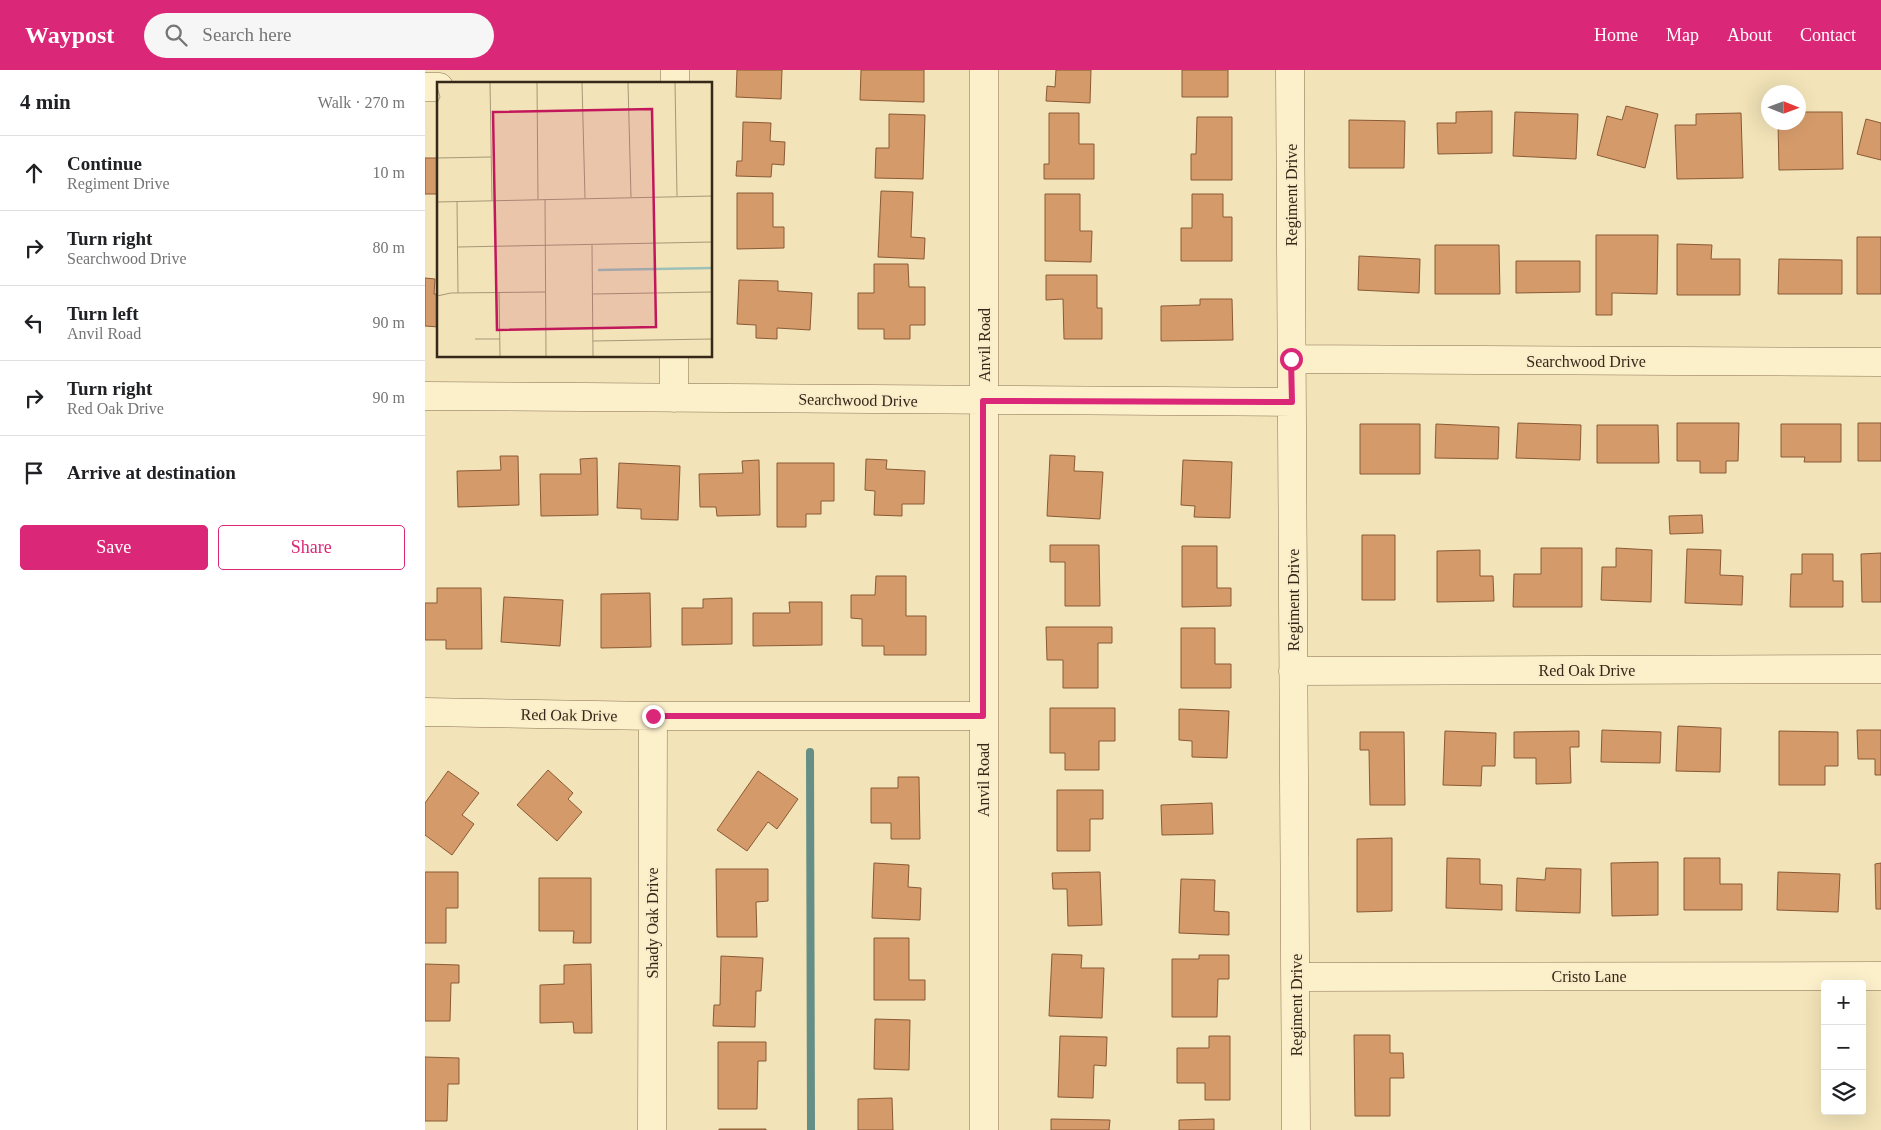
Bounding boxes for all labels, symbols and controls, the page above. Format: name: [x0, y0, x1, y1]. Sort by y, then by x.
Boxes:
search box: [144, 13, 494, 58]
icon: search: [162, 21, 190, 49]
text: Waypost: [25, 22, 114, 48]
text: Search here: [202, 24, 292, 45]
text: Home: [1594, 25, 1638, 45]
text: Map: [1666, 25, 1699, 45]
text: About: [1727, 25, 1772, 45]
text: Contact: [1800, 25, 1856, 45]
inset map: [437, 82, 713, 358]
north arrow: [1761, 85, 1806, 130]
text: 4 min: [20, 90, 71, 114]
text: Walk · 270 m: [318, 94, 405, 111]
street label: Regiment Drive: [1283, 144, 1301, 246]
text: Continue: [67, 153, 142, 174]
icon: ahead: [20, 159, 48, 187]
text: 10 m: [373, 164, 405, 181]
text: Regiment Drive: [67, 175, 170, 192]
text: Turn right: [67, 228, 152, 249]
icon: right: [20, 234, 48, 262]
text: 80 m: [373, 239, 405, 256]
text: Searchwood Drive: [67, 250, 187, 267]
text: Turn left: [67, 303, 139, 324]
street label: Anvil Road: [976, 308, 993, 382]
icon: left: [20, 309, 48, 337]
text: 90 m: [373, 314, 405, 331]
text: Anvil Road: [67, 325, 141, 342]
route start: [1280, 348, 1303, 371]
street label: Searchwood Drive: [1526, 353, 1646, 370]
text: Turn right: [67, 378, 152, 399]
icon: right: [20, 384, 48, 412]
text: 90 m: [373, 389, 405, 406]
street label: Searchwood Drive: [798, 390, 918, 410]
text: Red Oak Drive: [67, 400, 164, 417]
icon: arrive: [20, 459, 48, 487]
text: Arrive at destination: [67, 462, 236, 483]
button: Save: [20, 525, 208, 570]
button: Share: [218, 525, 405, 570]
street label: Regiment Drive: [1285, 549, 1303, 651]
street label: Red Oak Drive: [1539, 662, 1635, 679]
route end: [642, 705, 665, 728]
street label: Red Oak Drive: [520, 706, 618, 724]
street label: Anvil Road: [975, 743, 992, 817]
street label: Shady Oak Drive: [644, 867, 662, 979]
street label: Regiment Drive: [1288, 954, 1306, 1056]
street label: Cristo Lane: [1551, 968, 1627, 985]
map controls: [1821, 980, 1866, 1115]
button: +: [1821, 980, 1866, 1025]
button: −: [1821, 1025, 1866, 1070]
button: layers: [1821, 1070, 1866, 1115]

